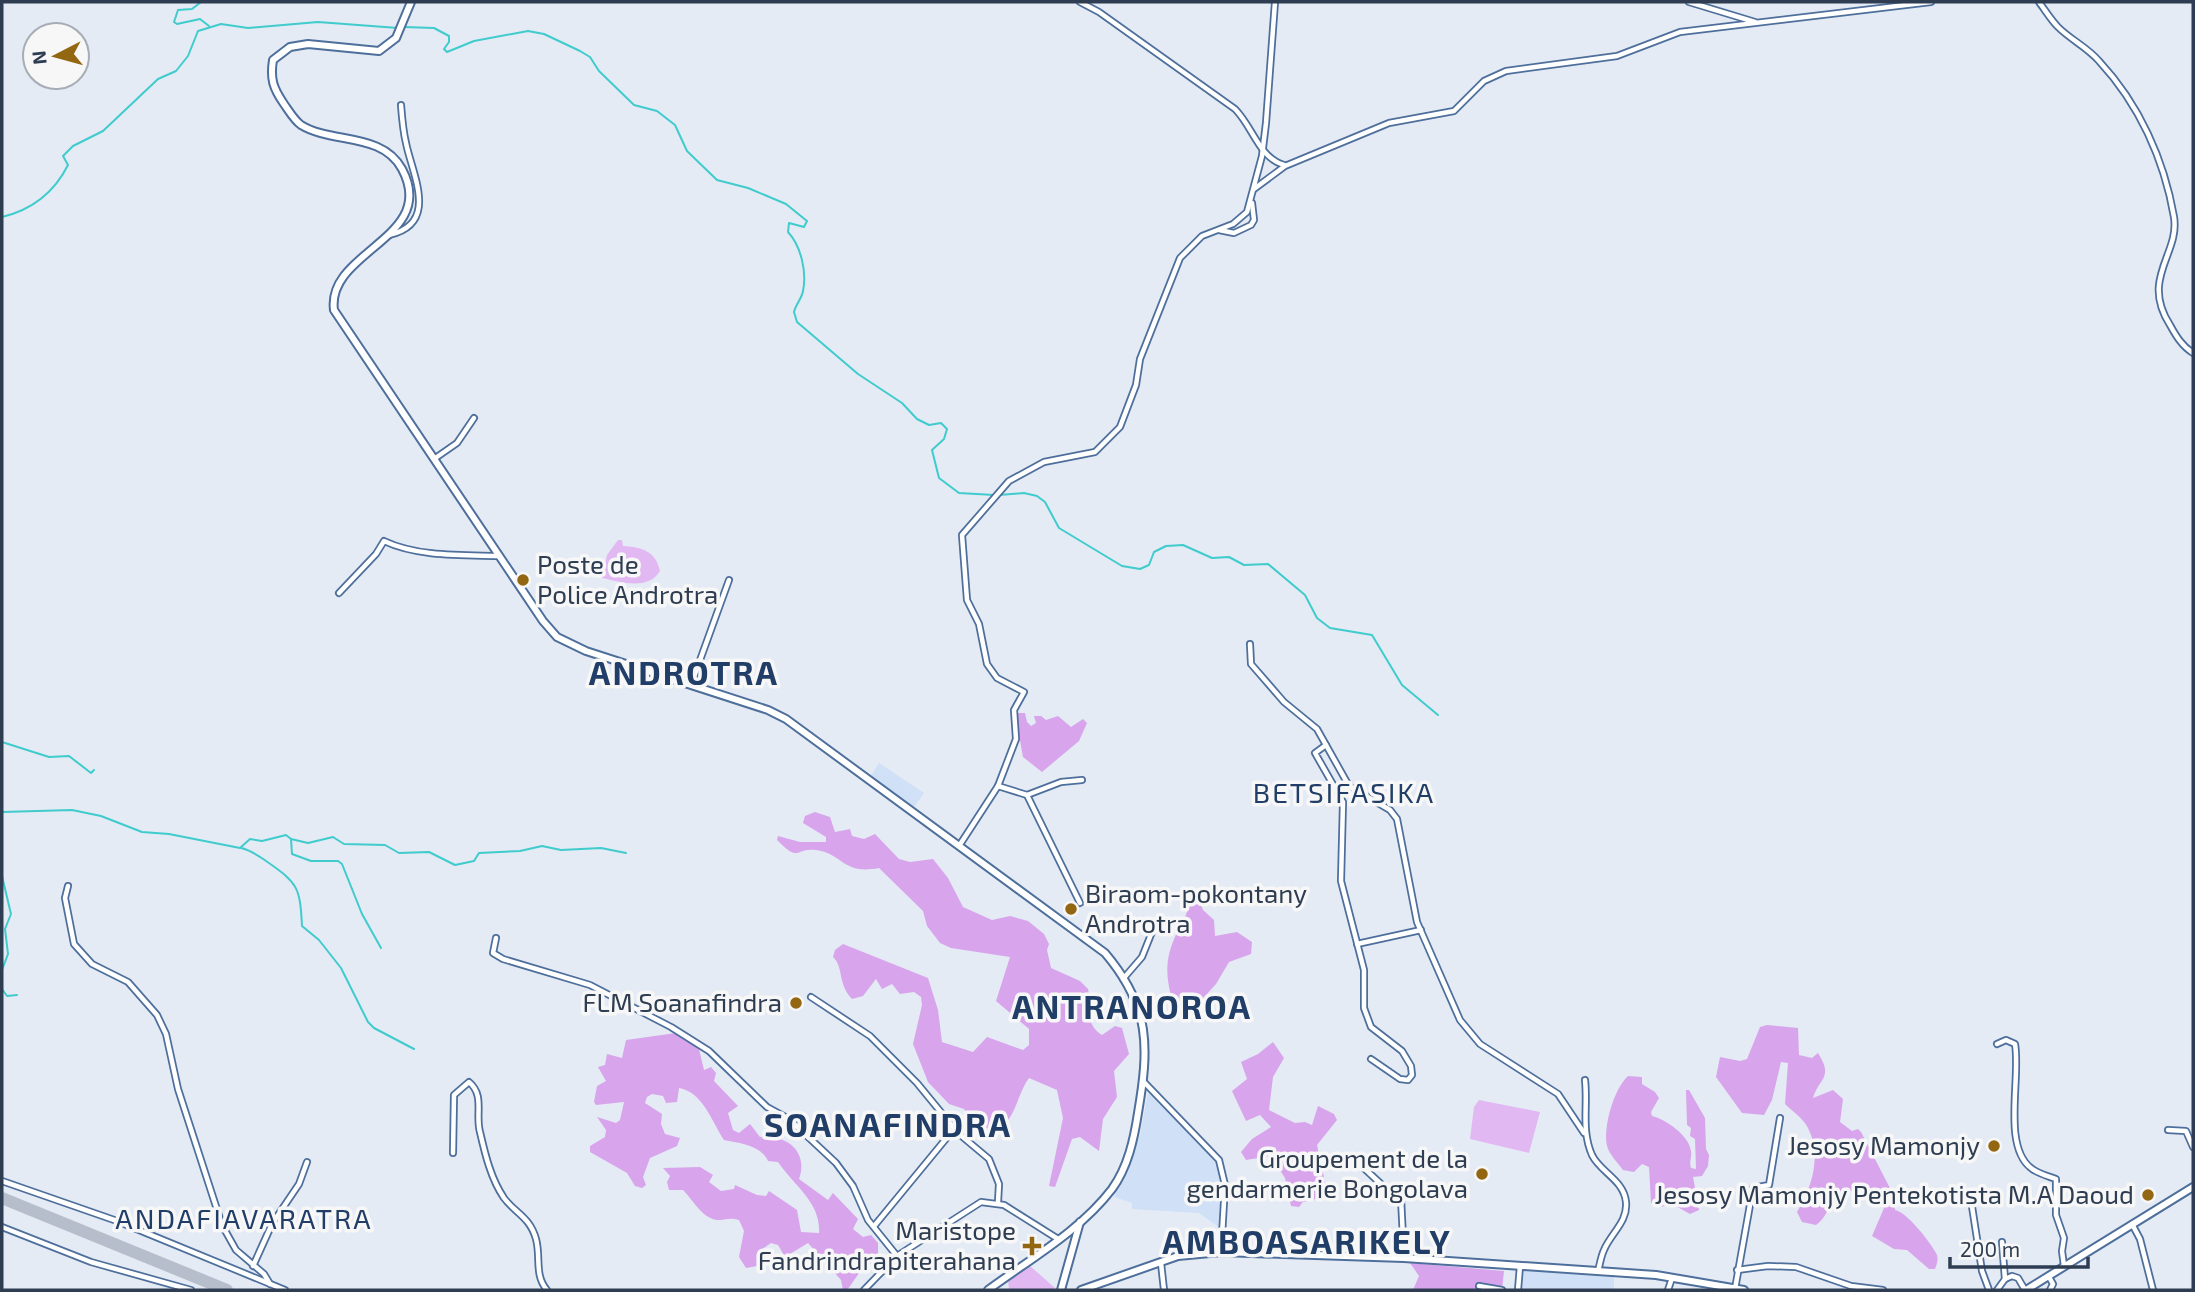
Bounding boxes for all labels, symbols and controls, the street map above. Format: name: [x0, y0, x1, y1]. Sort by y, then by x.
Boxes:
north arrow: [21, 21, 91, 91]
text: N: [26, 50, 51, 66]
place label: Poste de Police Androtra: [537, 548, 718, 609]
marker: Poste de Police Androtra: [515, 572, 531, 588]
district label: ANDROTRA: [589, 652, 779, 692]
district label: BETSIFASIKA: [1253, 775, 1435, 809]
place label: Biraom-pokontany Androtra: [1085, 877, 1307, 938]
marker: Biraom-pokontany Androtra: [1063, 901, 1079, 917]
place label: FLM Soanafindra: [583, 986, 782, 1017]
district label: ANTRANOROA: [1012, 986, 1252, 1026]
marker: FLM Soanafindra: [788, 995, 804, 1011]
district label: SOANAFINDRA: [764, 1104, 1012, 1144]
place label: Jesosy Mamonjy: [1787, 1129, 1980, 1160]
marker: Jesosy Mamonjy: [1986, 1138, 2002, 1154]
place label: Groupement de la gendarmerie Bongolava: [1186, 1142, 1468, 1203]
marker: Groupement de la gendarmerie Bongolava: [1474, 1166, 1490, 1182]
place label: Jesosy Mamonjy Pentekotista M.A Daoud: [1655, 1178, 2134, 1209]
marker: Jesosy Mamonjy Pentekotista M.A Daoud: [2140, 1187, 2156, 1203]
district label: ANDAFIAVARATRA: [115, 1201, 373, 1235]
place label: Maristope Fandrindrapiterahana: [758, 1214, 1016, 1275]
district label: AMBOASARIKELY: [1162, 1221, 1452, 1261]
scale bar: [1950, 1226, 2088, 1270]
marker: Maristope Fandrindrapiterahana: [1022, 1236, 1042, 1256]
text: 200 m: [1960, 1236, 2020, 1261]

